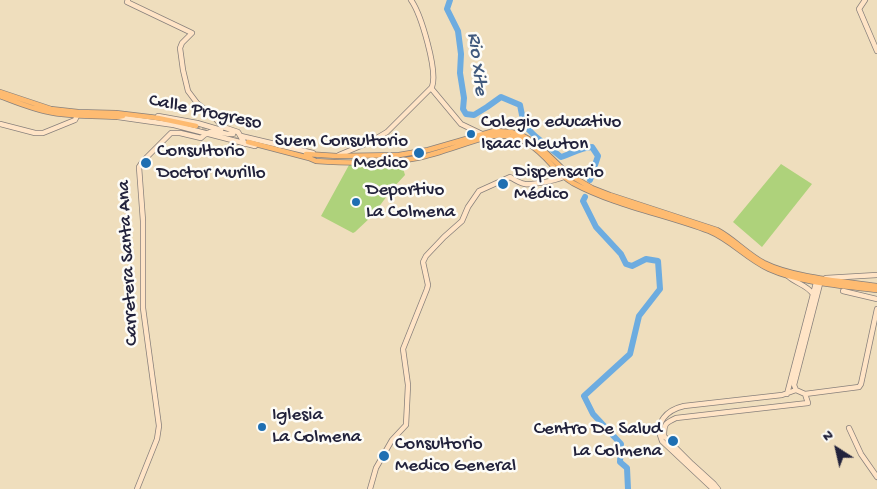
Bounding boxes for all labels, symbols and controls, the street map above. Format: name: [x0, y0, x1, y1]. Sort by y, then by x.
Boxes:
water label: Rio Xite: [460, 31, 492, 97]
street label: Calle Progreso: [146, 90, 264, 136]
place label: Colegio educativo Isaac Newton: [481, 112, 621, 156]
marker: Colegio educativo Isaac Newton: [465, 128, 477, 140]
place label: Suem Consultorio Medico: [275, 131, 408, 175]
place label: Consultorio Doctor Murillo: [157, 141, 266, 185]
marker: Suem Consultorio Medico: [412, 146, 426, 160]
marker: Consultorio Doctor Murillo: [139, 156, 153, 170]
place label: Dispensario Médico: [514, 162, 604, 206]
marker: Dispensario Médico: [496, 177, 510, 191]
street label: Carretera Santa Ana: [113, 180, 145, 346]
place label: Deportivo La Colmena: [366, 180, 455, 224]
marker: Deportivo La Colmena: [350, 196, 362, 208]
place label: Iglesia La Colmena: [272, 405, 361, 449]
place label: Centro De Salud La Colmena: [534, 419, 662, 463]
marker: Iglesia La Colmena: [256, 421, 268, 433]
north arrow: [812, 424, 862, 474]
text: N: [819, 427, 837, 446]
place label: Consultorio Medico General: [395, 434, 516, 478]
marker: Centro De Salud La Colmena: [666, 434, 680, 448]
marker: Consultorio Medico General: [377, 449, 391, 463]

